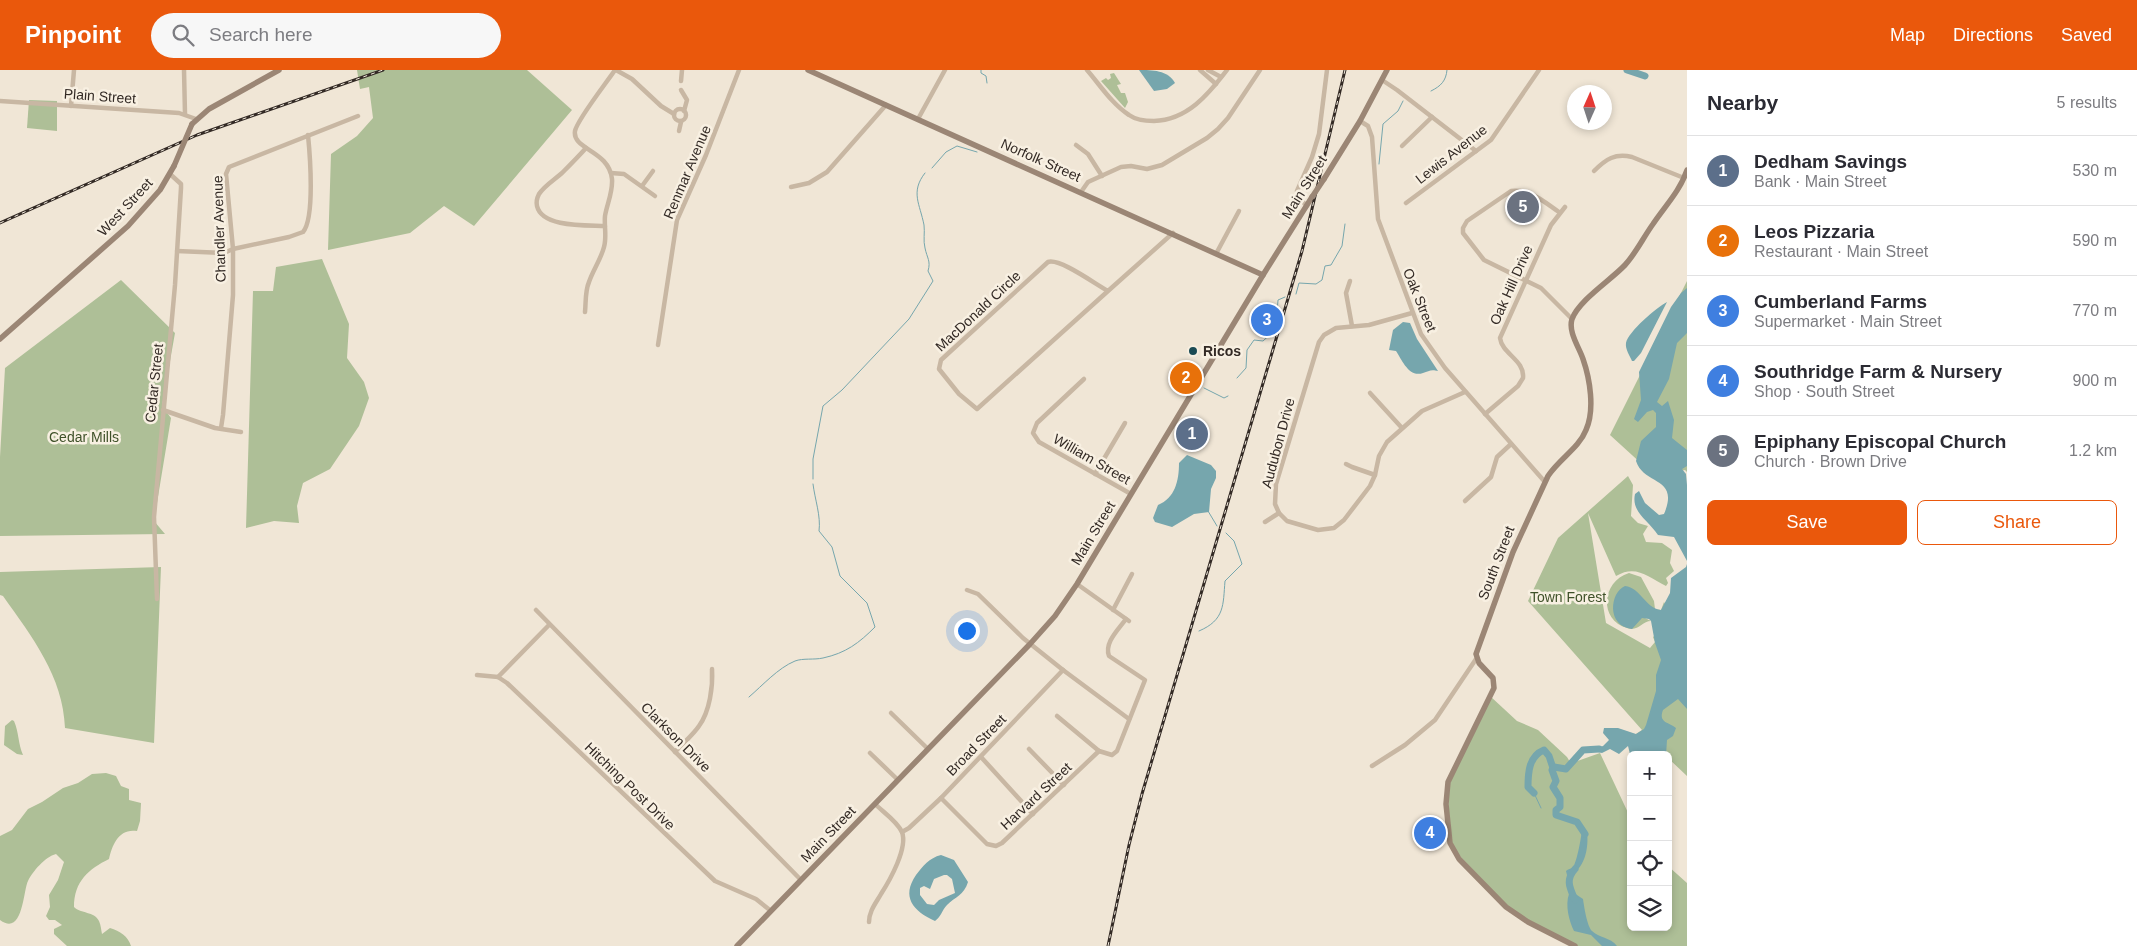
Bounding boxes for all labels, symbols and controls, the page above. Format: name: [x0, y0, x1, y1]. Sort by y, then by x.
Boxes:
search box: [151, 13, 501, 58]
text: Pinpoint: [25, 21, 121, 48]
icon: search: [169, 21, 197, 49]
text: Search here: [209, 24, 313, 45]
text: Map: [1890, 25, 1925, 45]
text: Directions: [1953, 25, 2033, 45]
text: Saved: [2061, 25, 2112, 45]
street label: Plain Street: [63, 85, 137, 107]
north arrow: [1567, 85, 1612, 130]
text: Nearby: [1707, 91, 1778, 114]
text: 5 results: [2057, 94, 2117, 111]
street label: Lewis Avenue: [1412, 121, 1490, 187]
street label: Renmar Avenue: [660, 123, 714, 221]
street label: Norfolk Street: [999, 135, 1083, 185]
text: Dedham Savings: [1754, 151, 1907, 172]
street label: Main Street: [1278, 152, 1330, 222]
text: 1: [1719, 162, 1727, 179]
text: 530 m: [2073, 162, 2117, 179]
text: Bank · Main Street: [1754, 173, 1887, 190]
street label: West Street: [94, 175, 156, 239]
street label: Chandler Avenue: [209, 175, 229, 283]
pin: 5: [1507, 188, 1539, 226]
text: Leos Pizzaria: [1754, 221, 1874, 242]
text: 2: [1719, 232, 1727, 249]
text: 590 m: [2073, 232, 2117, 249]
street label: Oak Hill Drive: [1486, 242, 1536, 327]
text: Restaurant · Main Street: [1754, 243, 1928, 260]
street label: Oak Street: [1400, 266, 1440, 334]
street label: MacDonald Circle: [932, 267, 1024, 355]
text: Cumberland Farms: [1754, 291, 1927, 312]
pin: 3: [1251, 301, 1283, 339]
text: 3: [1719, 302, 1727, 319]
text: 770 m: [2073, 302, 2117, 319]
text: Supermarket · Main Street: [1754, 313, 1942, 330]
street label: Cedar Street: [142, 343, 166, 423]
place label: Ricos: [1203, 343, 1241, 359]
marker: Ricos: [1187, 345, 1199, 357]
pin: 2: [1170, 359, 1202, 397]
text: Southridge Farm & Nursery: [1754, 361, 2002, 382]
text: 4: [1719, 372, 1727, 389]
text: 900 m: [2073, 372, 2117, 389]
text: Shop · South Street: [1754, 383, 1895, 400]
street label: Audubon Drive: [1258, 396, 1298, 490]
pin: 1: [1176, 415, 1208, 453]
park label: Cedar Mills: [49, 429, 119, 445]
street label: William Street: [1051, 430, 1133, 488]
text: Epiphany Episcopal Church: [1754, 431, 2006, 452]
text: 5: [1719, 442, 1727, 459]
text: 1.2 km: [2069, 442, 2117, 459]
text: Church · Brown Drive: [1754, 453, 1907, 470]
street label: Main Street: [1068, 498, 1118, 568]
button: Save: [1707, 500, 1907, 545]
button: Share: [1917, 500, 2117, 545]
street label: South Street: [1475, 524, 1517, 602]
park label: Town Forest: [1530, 589, 1606, 605]
your location: [954, 618, 980, 644]
street label: Clarkson Drive: [638, 699, 714, 775]
street label: Broad Street: [943, 711, 1009, 779]
street label: Hitching Post Drive: [582, 739, 679, 833]
map controls: [1627, 751, 1672, 931]
button: +: [1627, 751, 1672, 796]
street label: Harvard Street: [997, 759, 1075, 833]
button: −: [1627, 796, 1672, 841]
street label: Main Street: [797, 803, 859, 865]
pin: 4: [1414, 814, 1446, 852]
button: locate: [1627, 841, 1672, 886]
button: layers: [1627, 886, 1672, 931]

